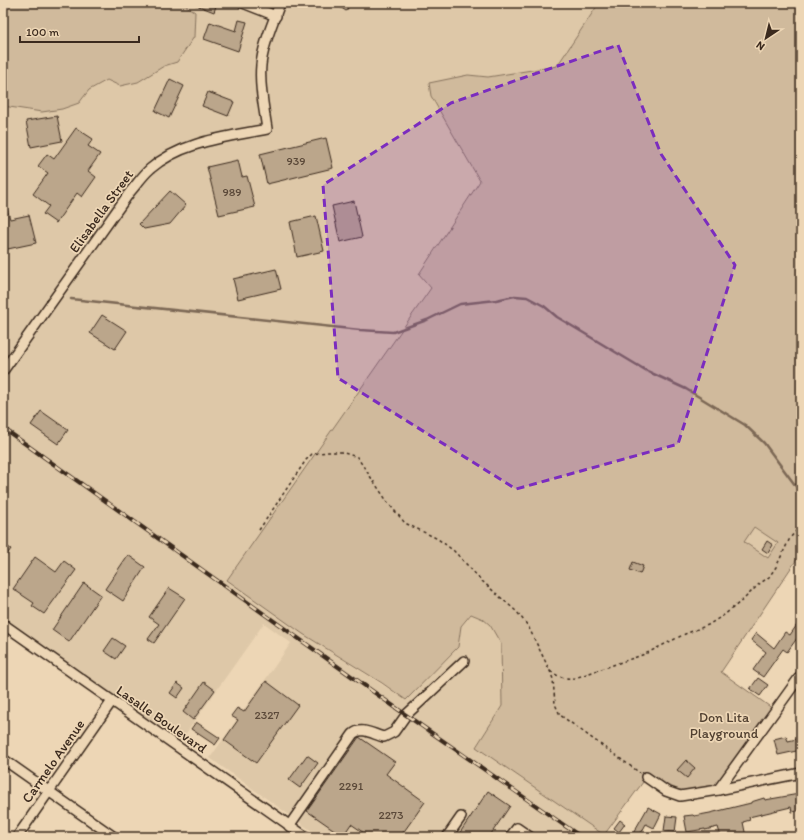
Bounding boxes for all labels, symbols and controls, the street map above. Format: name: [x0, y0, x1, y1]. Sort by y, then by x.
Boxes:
scale bar: [20, 18, 139, 44]
north arrow: [746, 18, 786, 58]
text: 100 m: [26, 25, 59, 39]
text: N: [754, 38, 767, 53]
house number: 939: [286, 154, 306, 168]
street label: Elisabella Street: [66, 167, 137, 256]
house number: 989: [222, 185, 242, 199]
street label: Lasalle Boulevard: [113, 682, 211, 757]
house number: 2327: [254, 708, 280, 722]
park label: Don Lita Playground: [690, 709, 759, 742]
street label: Carmelo Avenue: [18, 716, 89, 806]
house number: 2291: [339, 779, 364, 793]
house number: 2273: [378, 808, 404, 822]

